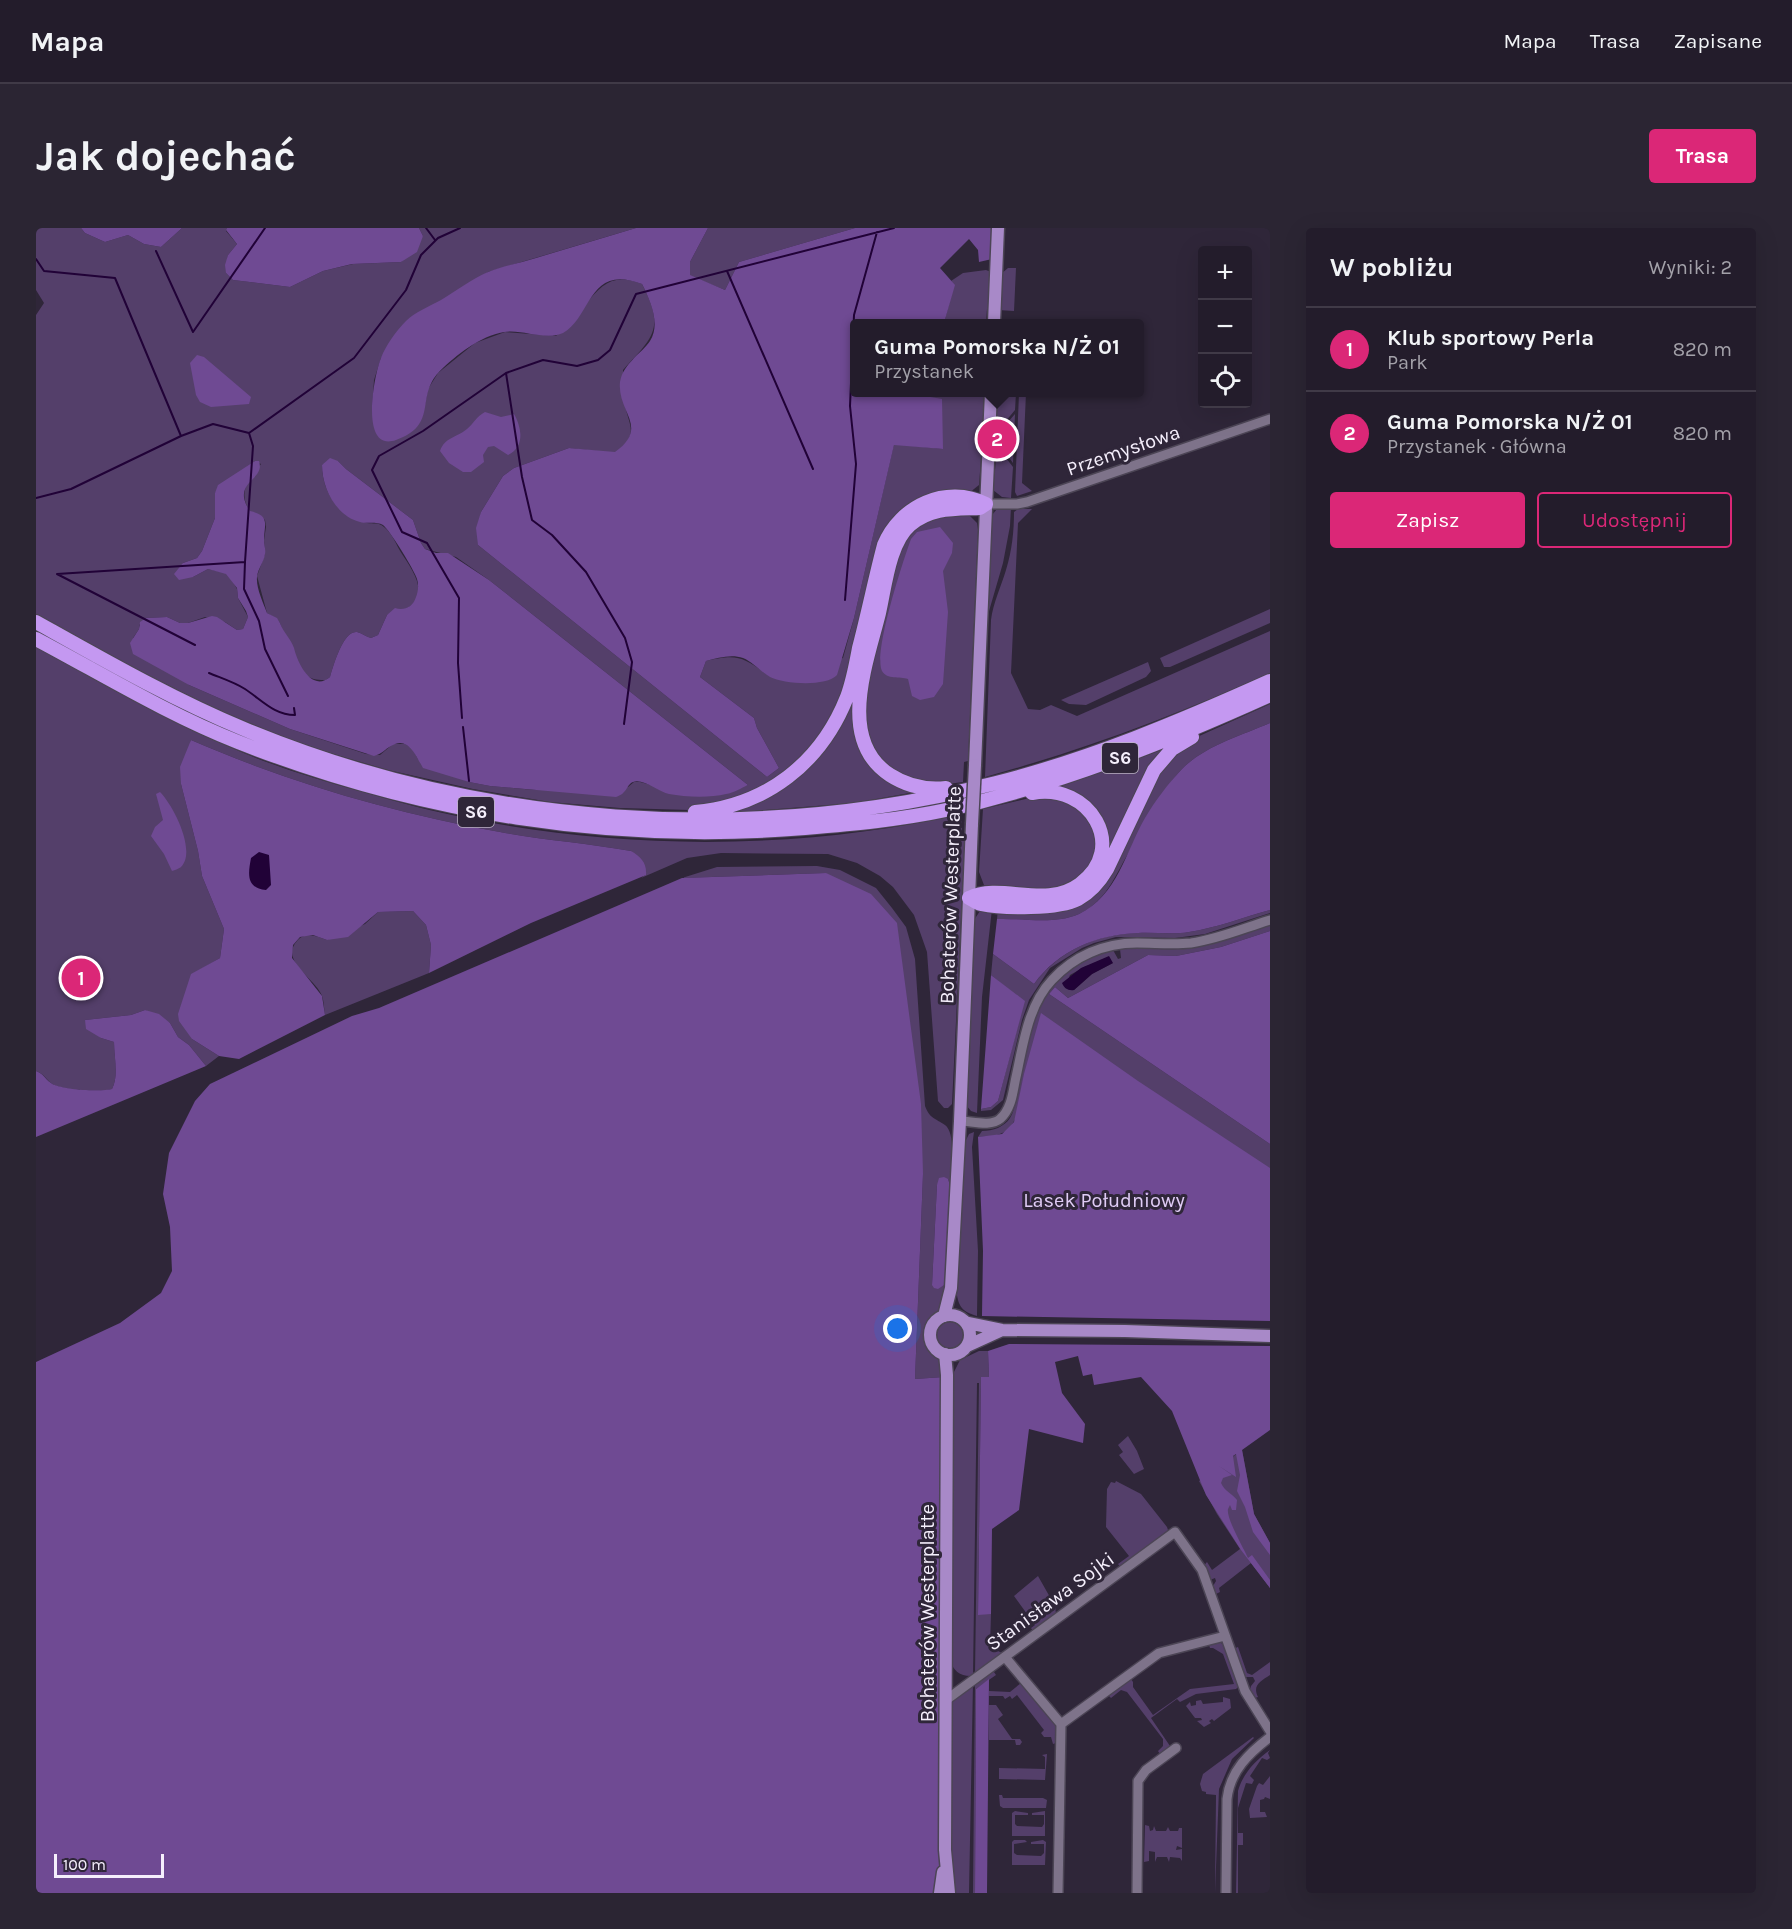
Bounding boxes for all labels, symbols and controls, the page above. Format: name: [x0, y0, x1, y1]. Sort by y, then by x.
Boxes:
text: Mapa: [30, 25, 104, 58]
text: Mapa: [1504, 29, 1557, 53]
text: Trasa: [1590, 29, 1640, 53]
text: Zapisane: [1673, 29, 1762, 53]
button: Trasa: [1649, 129, 1756, 183]
text: Jak dojechać: [36, 131, 296, 181]
map controls: [1198, 246, 1252, 408]
button: +: [1198, 246, 1252, 300]
text: W pobliżu: [1330, 252, 1453, 283]
text: Wyniki: 2: [1649, 256, 1732, 279]
button: −: [1198, 300, 1252, 354]
popup: [850, 319, 1144, 397]
text: Klub sportowy Perla: [1387, 325, 1594, 351]
text: Guma Pomorska N/Ż 01: [874, 334, 1120, 360]
text: 1: [1346, 338, 1353, 361]
text: 820 m: [1673, 338, 1732, 361]
text: Park: [1387, 351, 1428, 374]
button: locate: [1198, 354, 1252, 408]
text: Przystanek: [874, 360, 974, 383]
text: Guma Pomorska N/Ż 01: [1387, 409, 1633, 435]
pin: 2: [978, 416, 1016, 462]
street label: Przemysłowa: [1063, 420, 1183, 481]
text: 2: [1343, 422, 1356, 445]
text: 820 m: [1673, 422, 1732, 445]
text: Przystanek · Główna: [1387, 435, 1567, 458]
button: Zapisz: [1330, 492, 1525, 548]
button: Udostępnij: [1537, 492, 1732, 548]
road number: S6: [1102, 743, 1138, 773]
street label: Bohaterów Westerplatte: [935, 786, 966, 1004]
road number: S6: [458, 797, 494, 827]
pin: 1: [62, 956, 100, 1000]
park label: Lasek Południowy: [1023, 1189, 1185, 1212]
your location: [883, 1314, 912, 1343]
street label: Bohaterów Westerplatte: [916, 1504, 939, 1722]
street label: Stanisława Sojki: [982, 1547, 1119, 1656]
scale bar: [54, 1851, 164, 1878]
text: 100 m: [63, 1855, 106, 1874]

